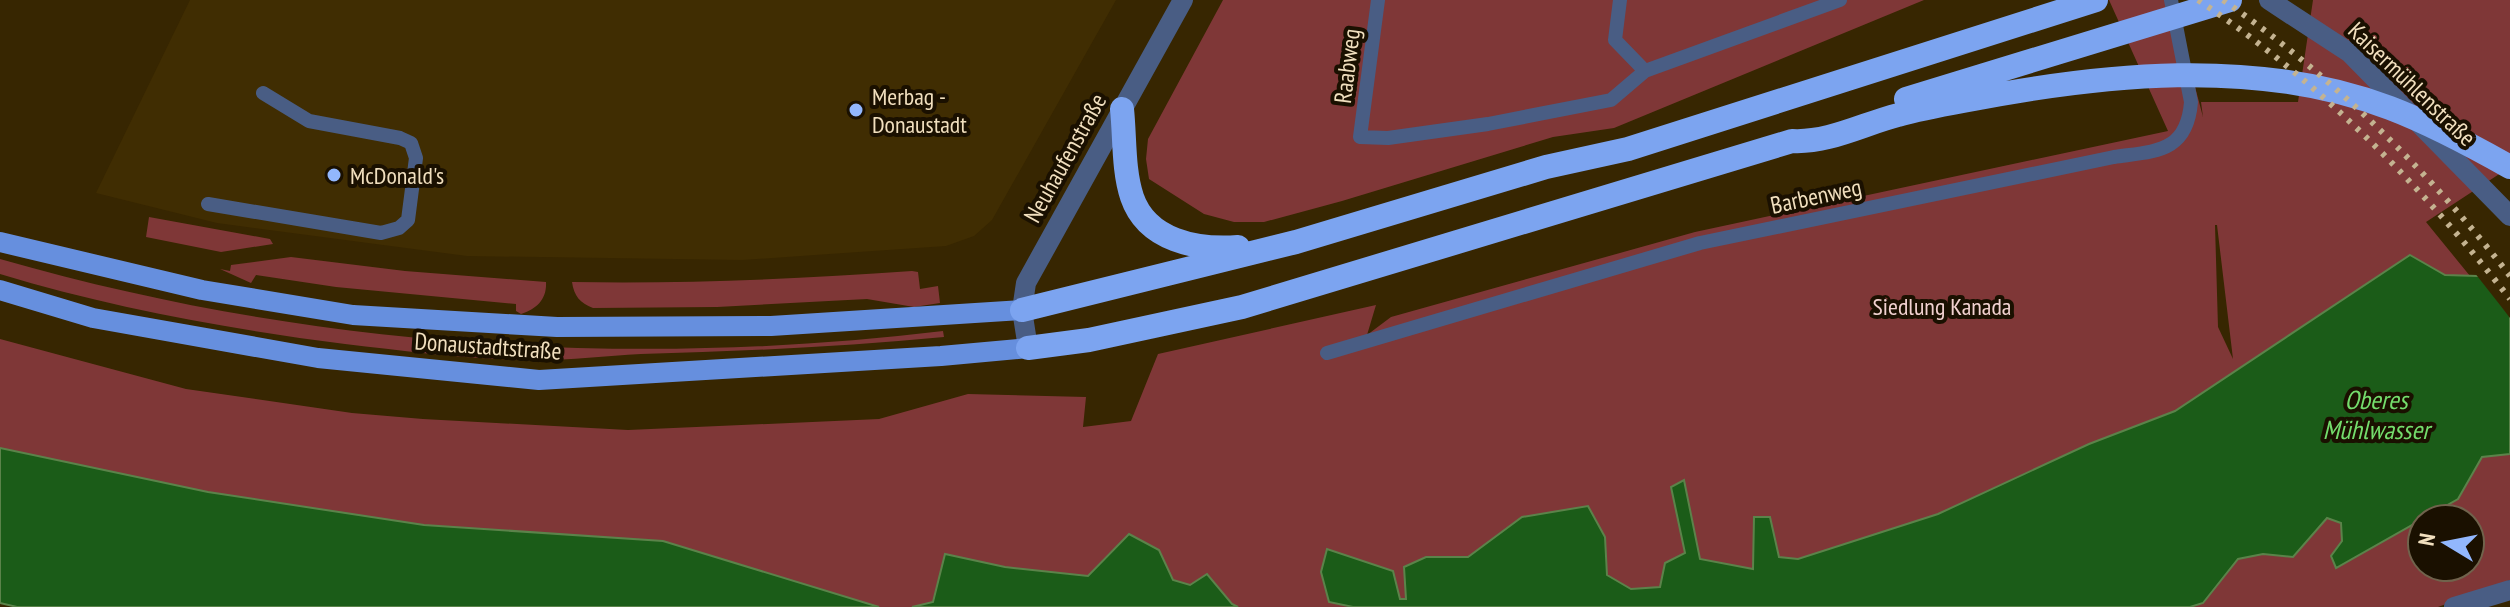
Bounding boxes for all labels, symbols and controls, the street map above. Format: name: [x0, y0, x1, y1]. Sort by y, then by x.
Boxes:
street label: Kaisermühlenstraße: [2342, 15, 2482, 153]
street label: Raabweg: [1327, 27, 1367, 105]
place label: Merbag - Donaustadt: [872, 81, 967, 140]
street label: Neuhaufenstraße: [1017, 88, 1113, 228]
marker: Merbag - Donaustadt: [847, 101, 865, 119]
place label: McDonald's: [350, 160, 444, 191]
marker: McDonald's: [325, 166, 343, 184]
street label: Barbenweg: [1768, 171, 1864, 221]
park label: Siedlung Kanada: [1873, 291, 2011, 322]
street label: Donaustadtstraße: [413, 325, 563, 367]
water label: Oberes Mühlwasser: [2323, 383, 2433, 446]
north arrow: [2406, 503, 2486, 583]
text: N: [2411, 531, 2441, 548]

